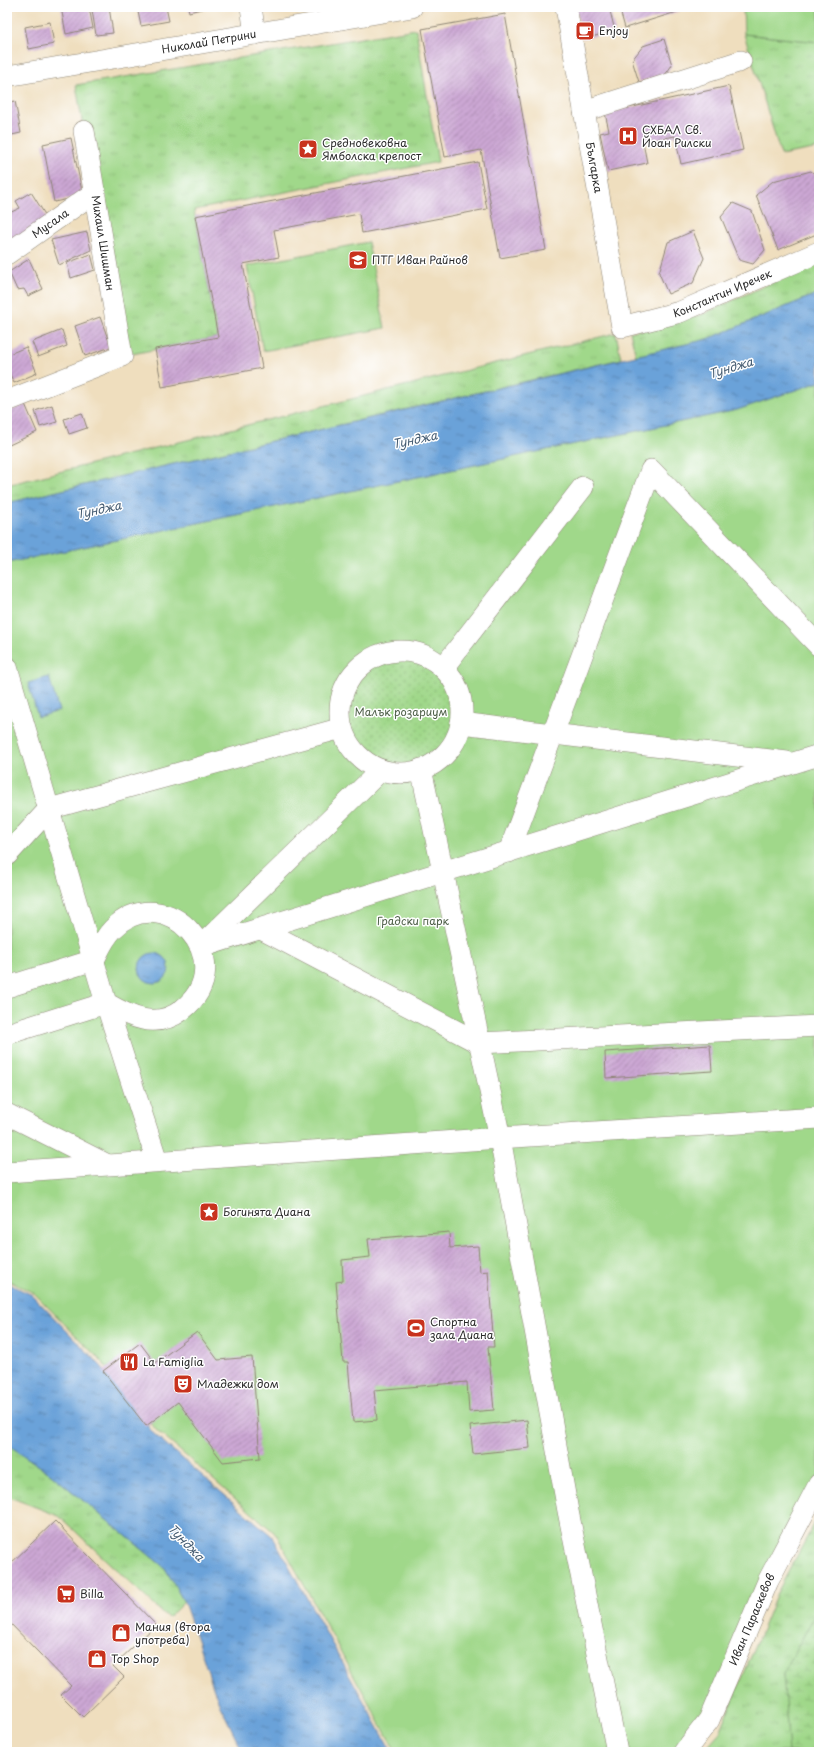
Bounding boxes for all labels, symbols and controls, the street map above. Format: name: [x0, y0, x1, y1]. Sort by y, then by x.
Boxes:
cafe icon: Enjoy: [574, 20, 596, 42]
place label: Enjoy: [599, 22, 629, 39]
street label: Николай Петрини: [160, 25, 258, 57]
place label: СХБАЛ Св. Йоан Рилски: [642, 121, 712, 151]
hospital icon: СХБАЛ Св. Йоан Рилски: [617, 125, 639, 147]
place label: Средновековна Ямболска крепост: [322, 134, 422, 164]
place icon: Средновековна Ямболска крепост: [297, 138, 319, 160]
street label: Българка: [582, 141, 607, 194]
street label: Михаил Шишман: [88, 194, 119, 292]
street label: Мусала: [28, 204, 72, 242]
school or university icon: ПТГ Иван Райнов: [347, 249, 369, 271]
place label: ПТГ Иван Райнов: [372, 251, 468, 268]
street label: Константин Иречек: [671, 264, 775, 321]
water label: Тунджа: [707, 352, 756, 382]
water label: Тунджа: [391, 425, 439, 453]
water label: Тунджа: [75, 495, 123, 523]
park label: Малък розариум: [355, 703, 447, 720]
park label: Градски парк: [377, 912, 450, 929]
place icon: Богинята Диана: [198, 1201, 220, 1223]
place label: Богинята Диана: [223, 1203, 310, 1220]
place label: Спортна зала Диана: [429, 1313, 494, 1343]
sports icon: Спортна зала Диана: [405, 1317, 427, 1339]
restaurant icon: La Famiglia: [118, 1351, 140, 1373]
place label: La Famiglia: [143, 1353, 205, 1370]
theatre icon: Младежки дом: [172, 1373, 194, 1395]
place label: Младежки дом: [197, 1375, 279, 1392]
water label: Тунджа: [165, 1520, 209, 1565]
street label: Иван Параскевов: [724, 1570, 779, 1668]
supermarket icon: Billa: [55, 1583, 77, 1605]
place label: Billa: [80, 1585, 104, 1602]
place label: Мания (втора употреба): [135, 1618, 210, 1648]
shop icon: Мания (втора употреба): [110, 1622, 132, 1644]
shop icon: Top Shop: [86, 1648, 108, 1670]
place label: Top Shop: [111, 1650, 160, 1667]

